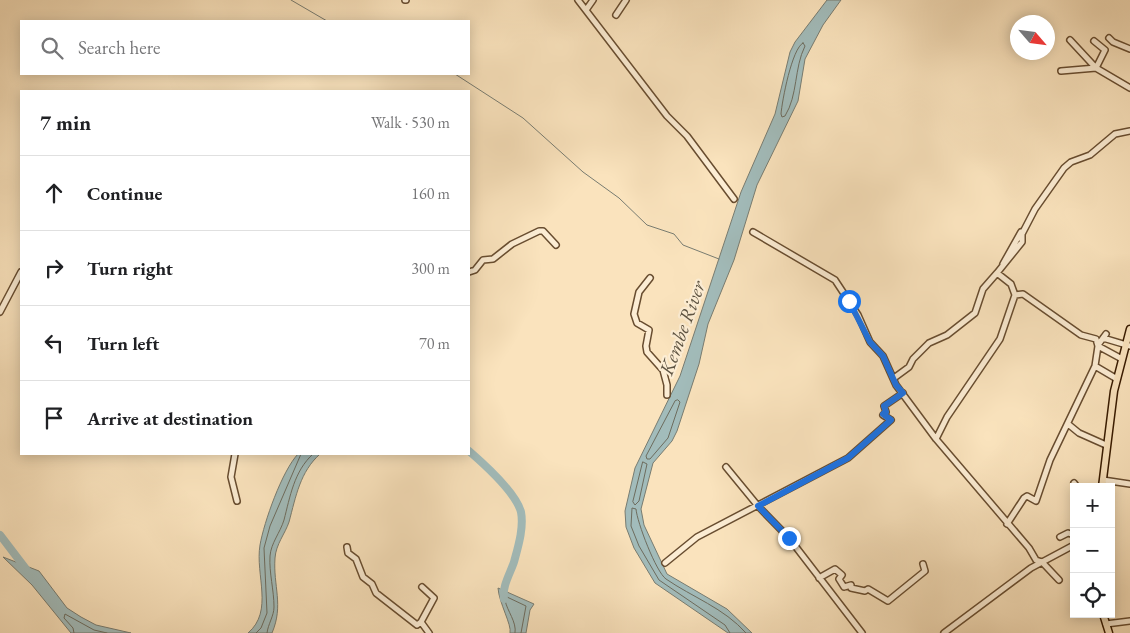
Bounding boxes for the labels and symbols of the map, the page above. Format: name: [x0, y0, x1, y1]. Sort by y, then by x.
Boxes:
north arrow: [1010, 15, 1055, 60]
water label: Kembe River: [653, 276, 711, 380]
route start: [838, 290, 861, 313]
route end: [778, 527, 801, 550]

